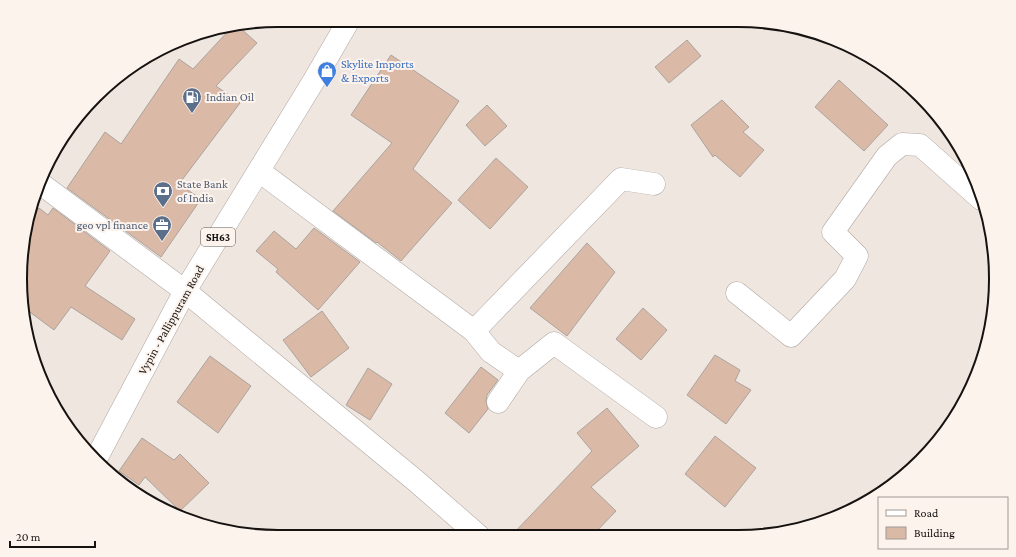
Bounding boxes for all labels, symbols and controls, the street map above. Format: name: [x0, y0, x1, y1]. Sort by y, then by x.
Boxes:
place label: Skylite Imports & Exports: [341, 57, 414, 85]
shop icon: Skylite Imports & Exports: [316, 60, 338, 88]
fuel station icon: Indian Oil: [181, 86, 203, 114]
place label: Indian Oil: [206, 90, 254, 104]
place label: State Bank of India: [177, 177, 228, 205]
bank icon: State Bank of India: [152, 180, 174, 208]
office icon: geo vpl finance: [151, 214, 173, 242]
place label: geo vpl finance: [76, 218, 148, 232]
road number: SH63: [201, 228, 235, 246]
street label: Vypin - Pallippuram Road: [135, 262, 207, 377]
legend: [878, 497, 1008, 549]
text: Road: [914, 506, 939, 520]
scale bar: [10, 523, 95, 549]
text: Building: [914, 526, 955, 540]
text: 20 m: [16, 530, 41, 544]

